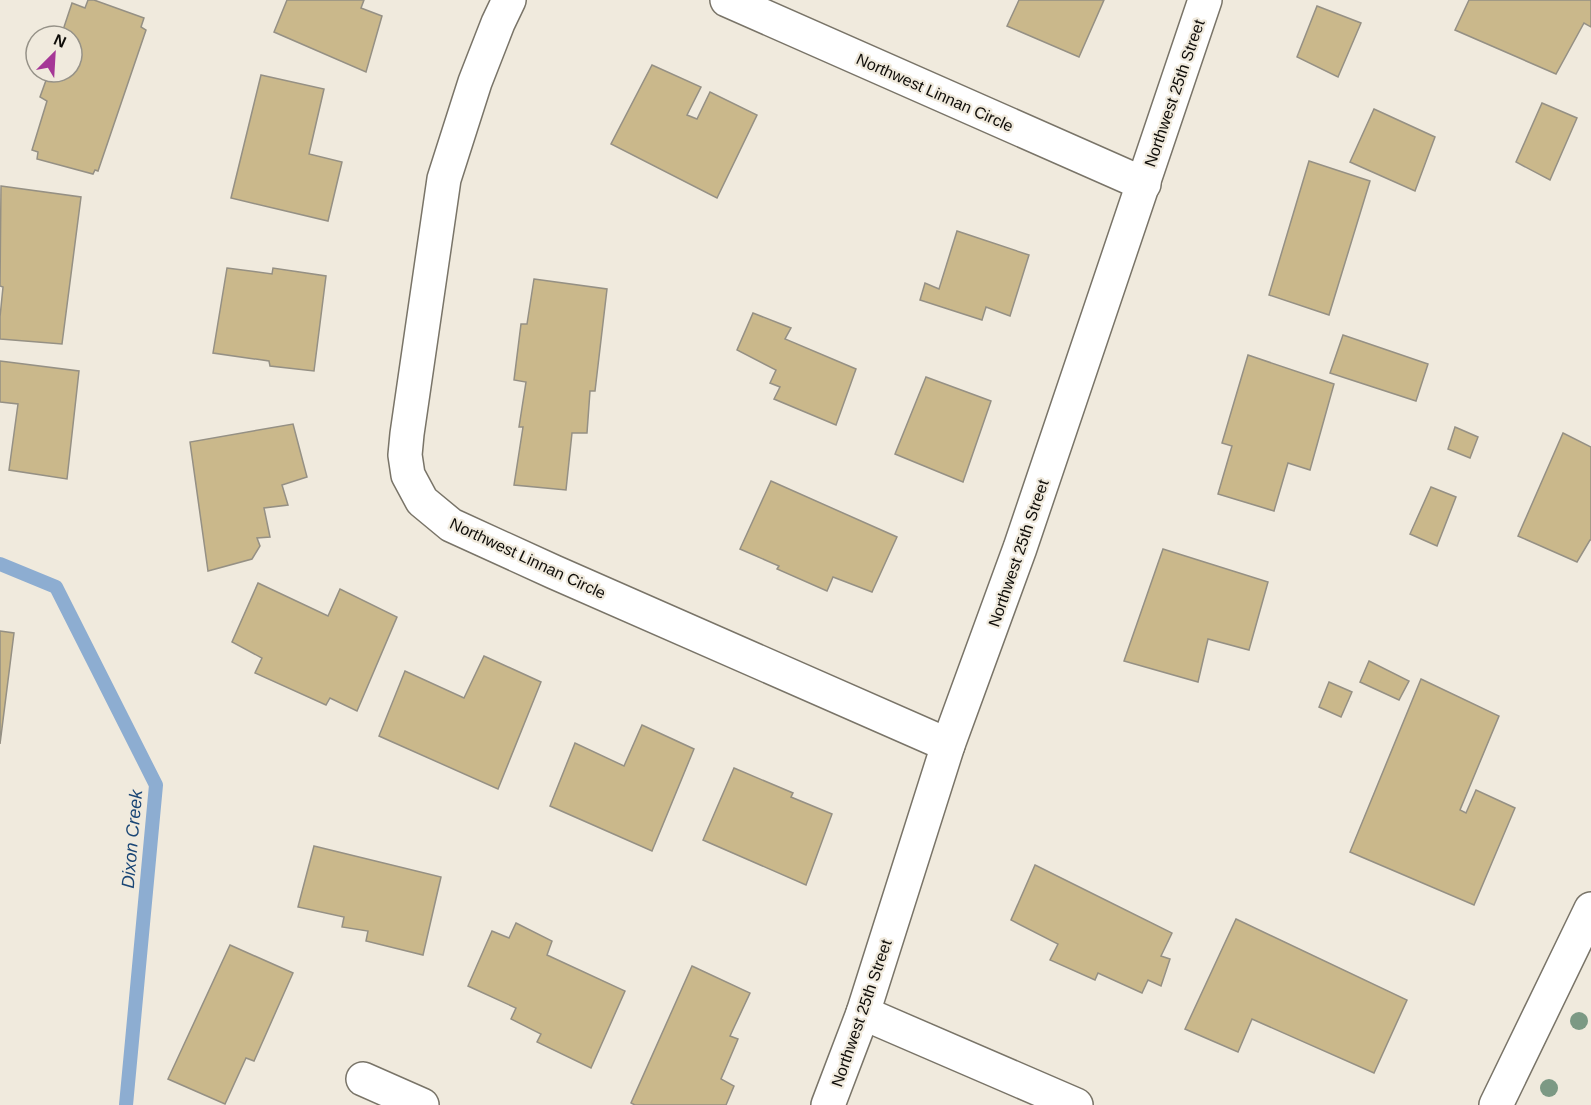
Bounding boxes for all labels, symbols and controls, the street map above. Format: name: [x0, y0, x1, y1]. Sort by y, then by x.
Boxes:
street label: Northwest 25th Street: [1141, 17, 1208, 169]
north arrow: [24, 24, 84, 84]
text: N: [51, 31, 69, 51]
street label: Northwest Linnan Circle: [854, 50, 1016, 135]
street label: Northwest 25th Street: [985, 477, 1052, 629]
street label: Northwest Linnan Circle: [447, 515, 608, 602]
water label: Dixon Creek: [118, 788, 146, 889]
street label: Northwest 25th Street: [828, 937, 895, 1089]

